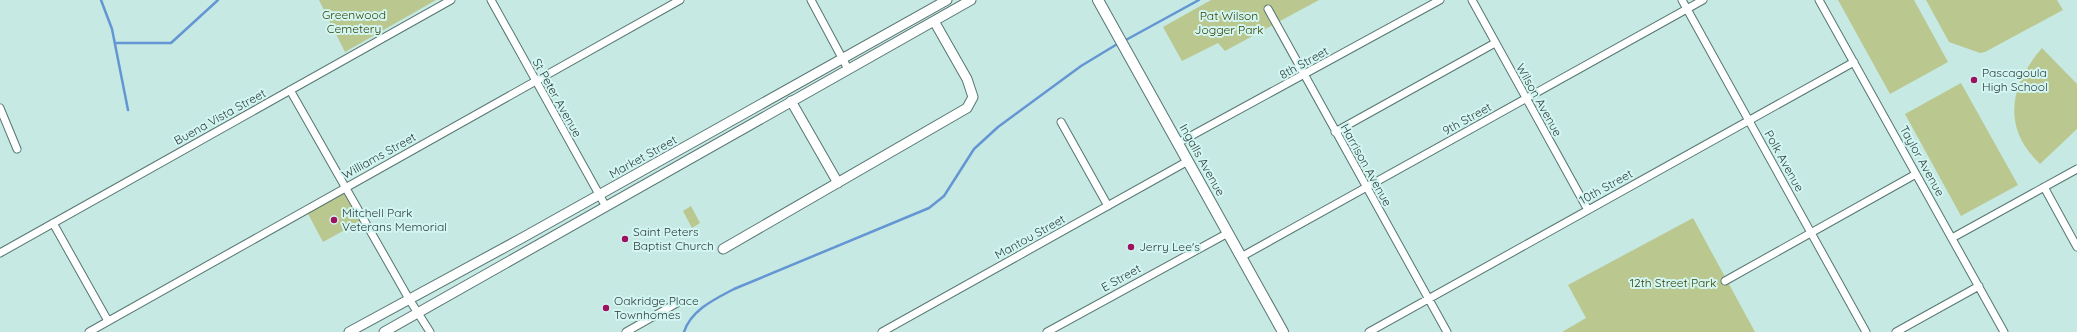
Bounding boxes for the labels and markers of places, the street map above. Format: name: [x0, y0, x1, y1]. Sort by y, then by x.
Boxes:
place label: Pascagoula High School: [1982, 65, 2048, 94]
marker: Pascagoula High School: [1969, 75, 1979, 85]
place label: Mitchell Park Veterans Memorial: [342, 205, 447, 234]
marker: Mitchell Park Veterans Memorial: [329, 215, 339, 225]
place label: Saint Peters Baptist Church: [633, 224, 714, 253]
marker: Saint Peters Baptist Church: [620, 234, 630, 244]
place label: Jerry Lee's: [1139, 239, 1200, 254]
marker: Jerry Lee's: [1126, 242, 1136, 252]
place label: Oakridge Place Townhomes: [614, 293, 699, 322]
marker: Oakridge Place Townhomes: [601, 303, 611, 313]

